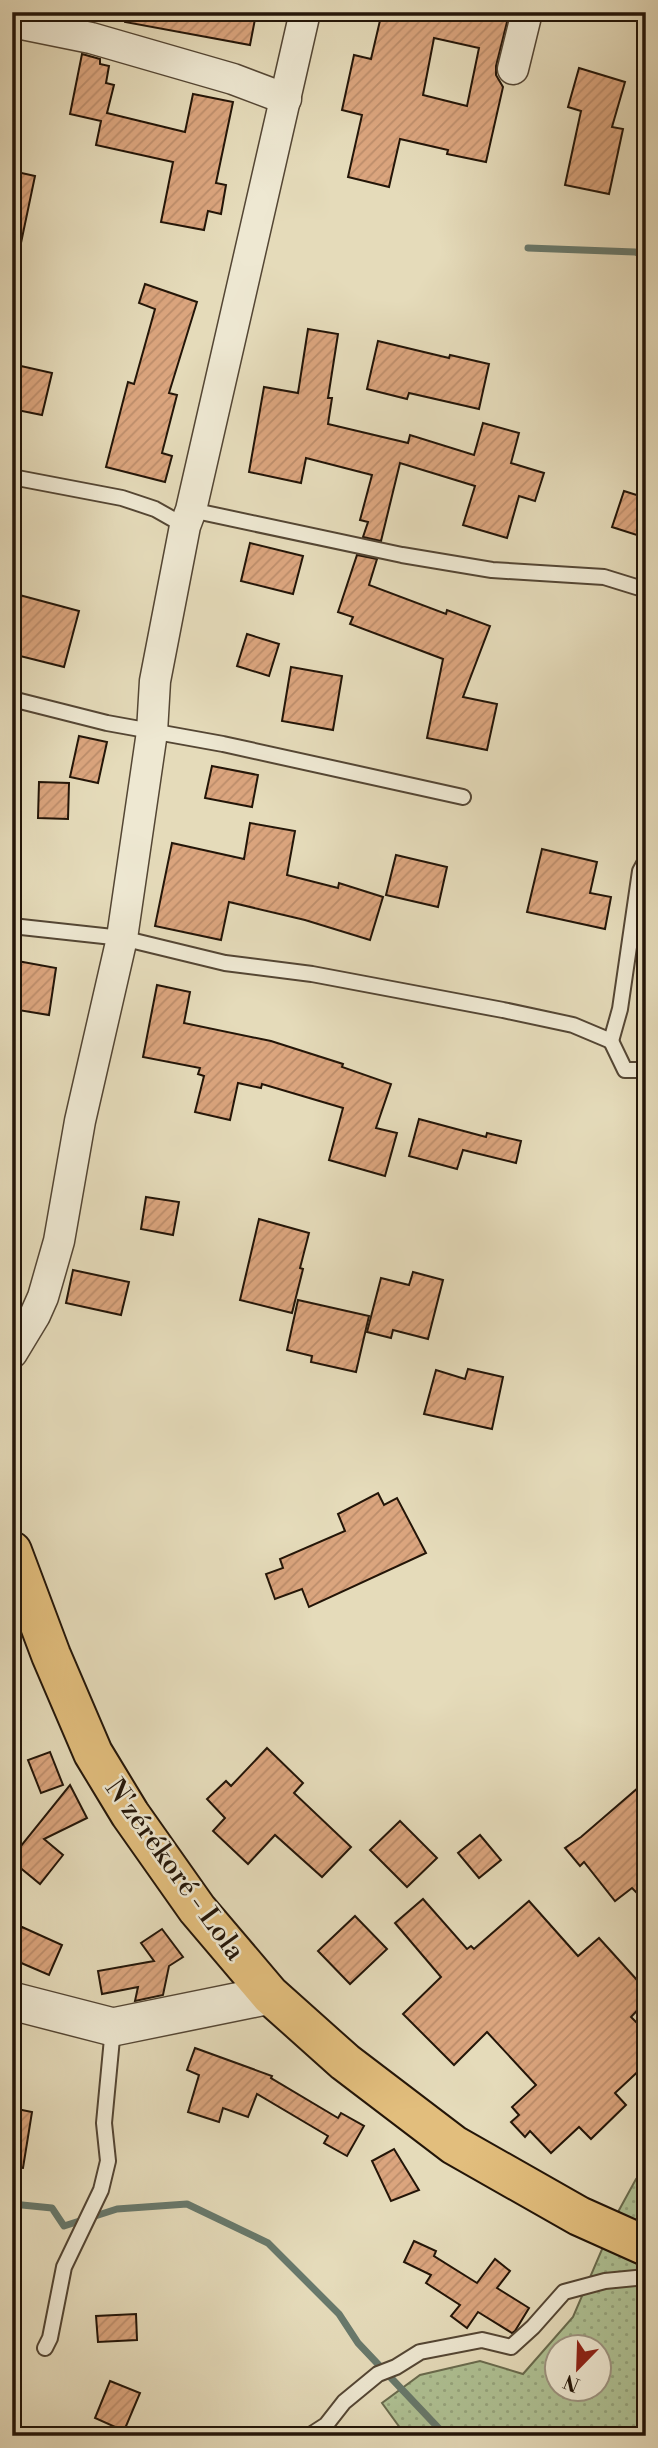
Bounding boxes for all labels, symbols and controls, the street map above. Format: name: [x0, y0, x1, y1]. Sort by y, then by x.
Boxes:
street label: N'zérékoré - Lola: [97, 1772, 253, 1968]
north arrow: [542, 2332, 612, 2402]
text: N: [560, 2369, 583, 2397]

